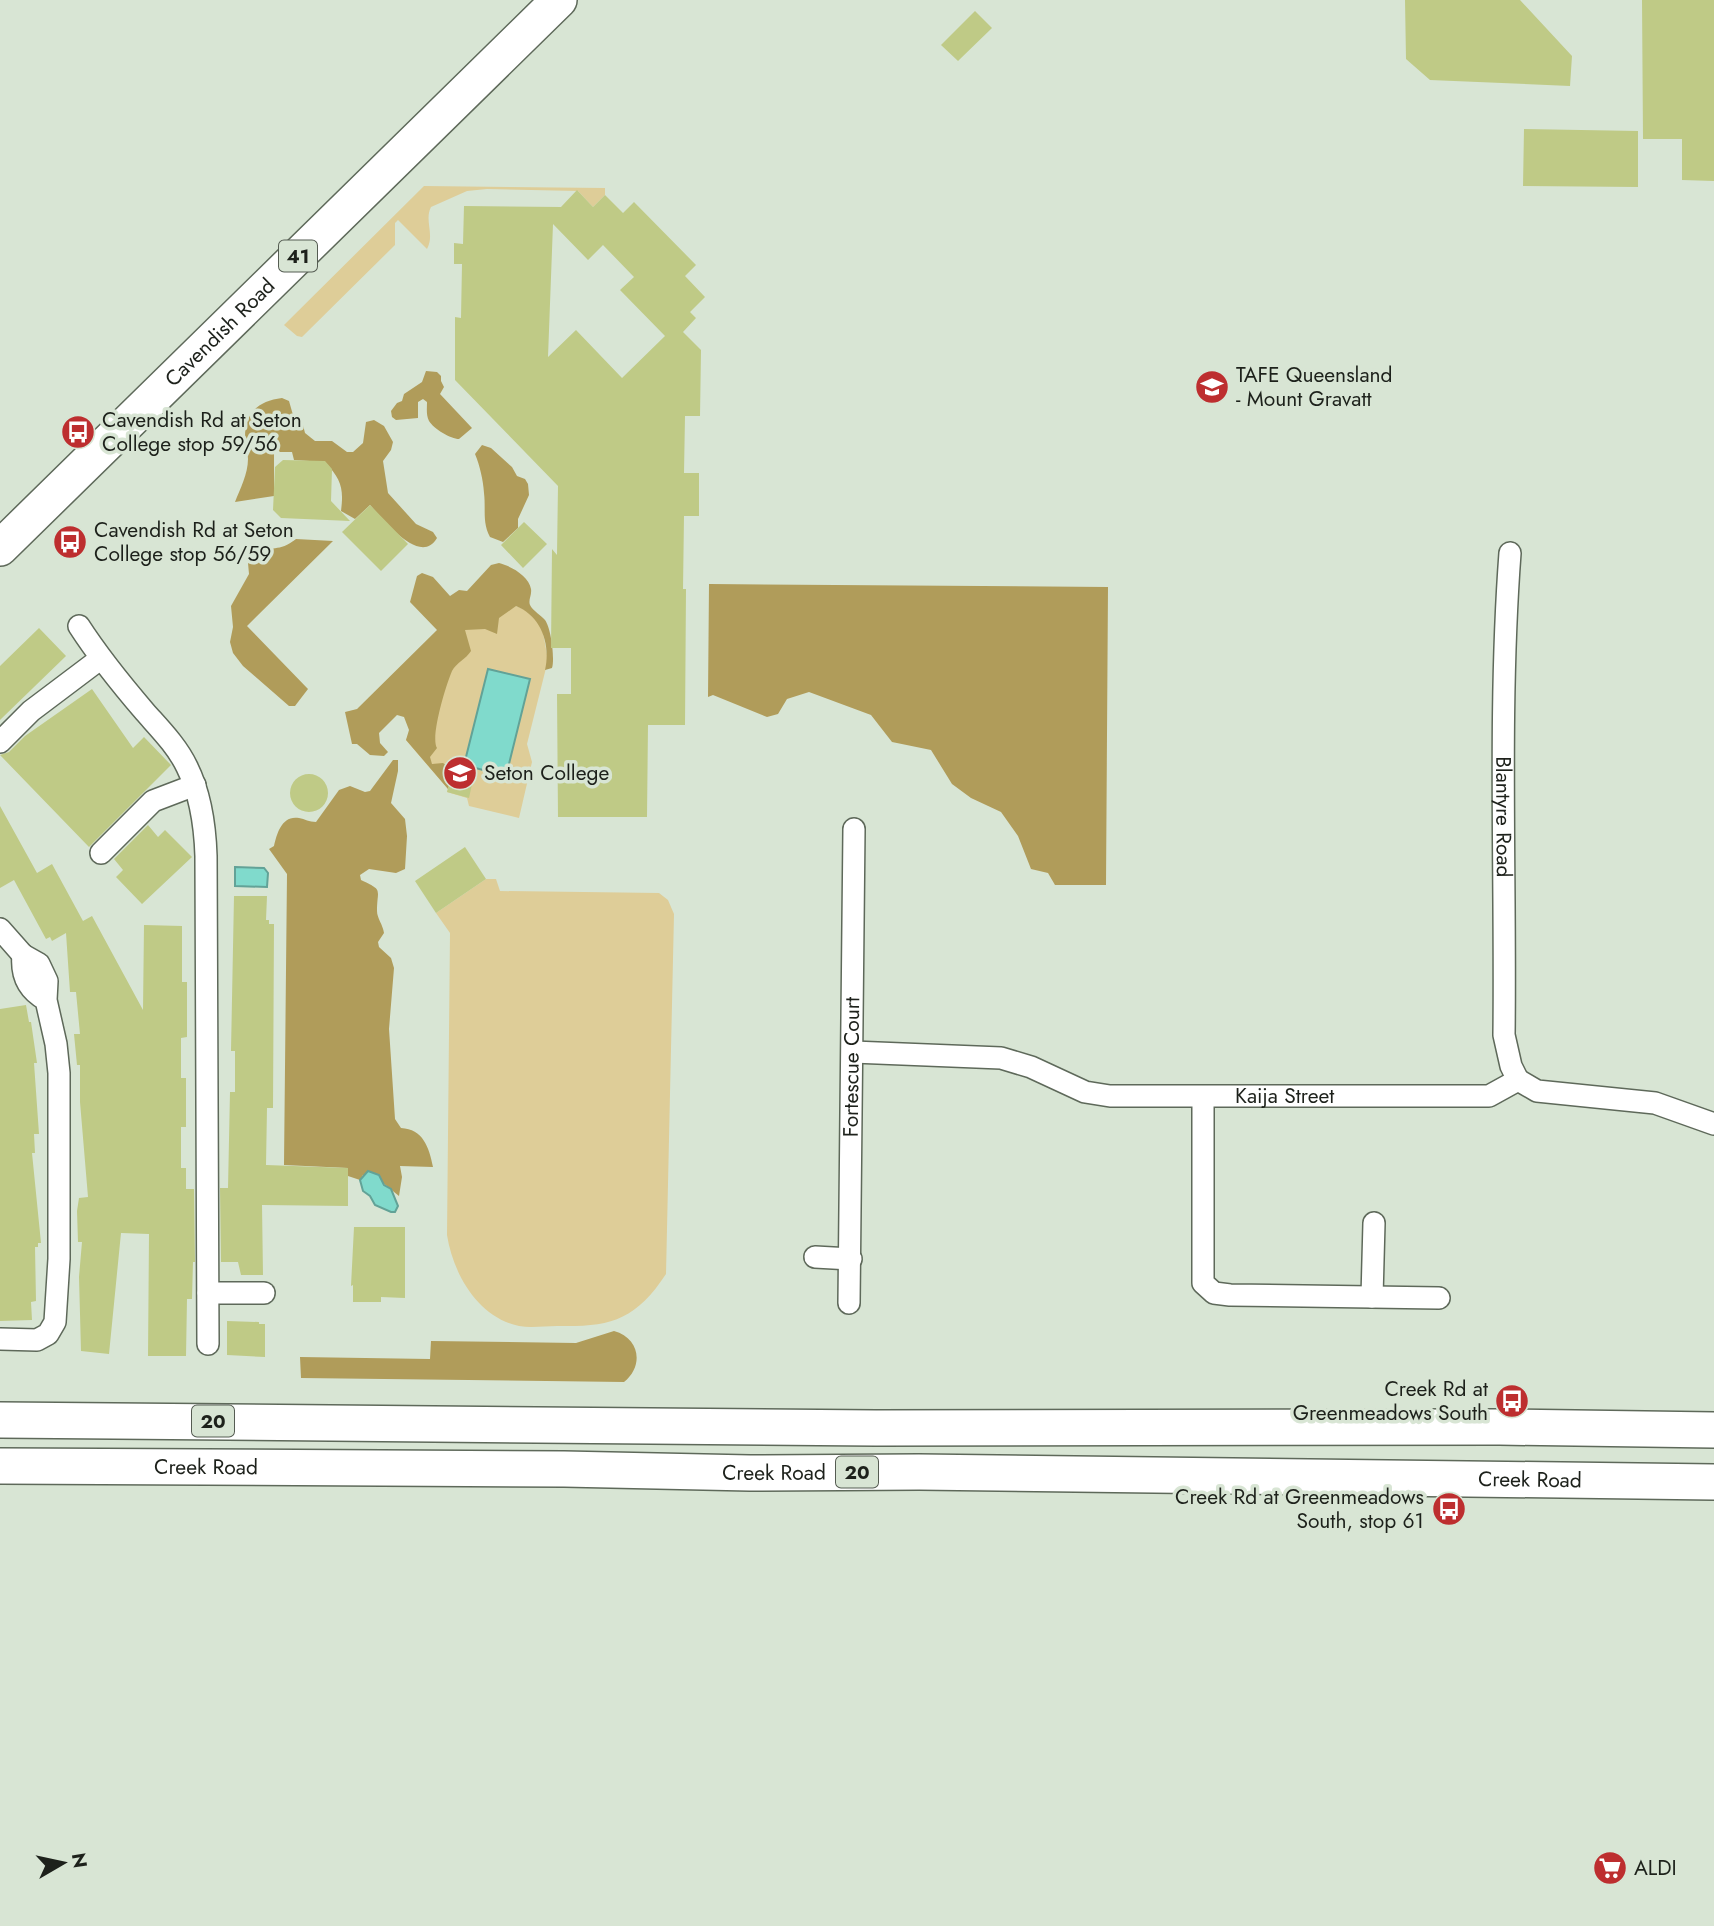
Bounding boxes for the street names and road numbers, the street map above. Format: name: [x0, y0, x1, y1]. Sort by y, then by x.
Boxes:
road number: 41: [279, 240, 317, 272]
street label: Cavendish Road: [158, 271, 282, 393]
street label: Blantyre Road: [1488, 756, 1519, 878]
street label: Fortescue Court: [836, 997, 867, 1137]
street label: Kaija Street: [1235, 1081, 1334, 1111]
road number: 20: [192, 1406, 234, 1436]
street label: Creek Road: [154, 1452, 258, 1482]
road number: 20: [836, 1456, 878, 1488]
street label: Creek Road: [722, 1457, 826, 1488]
street label: Creek Road: [1478, 1464, 1582, 1495]

